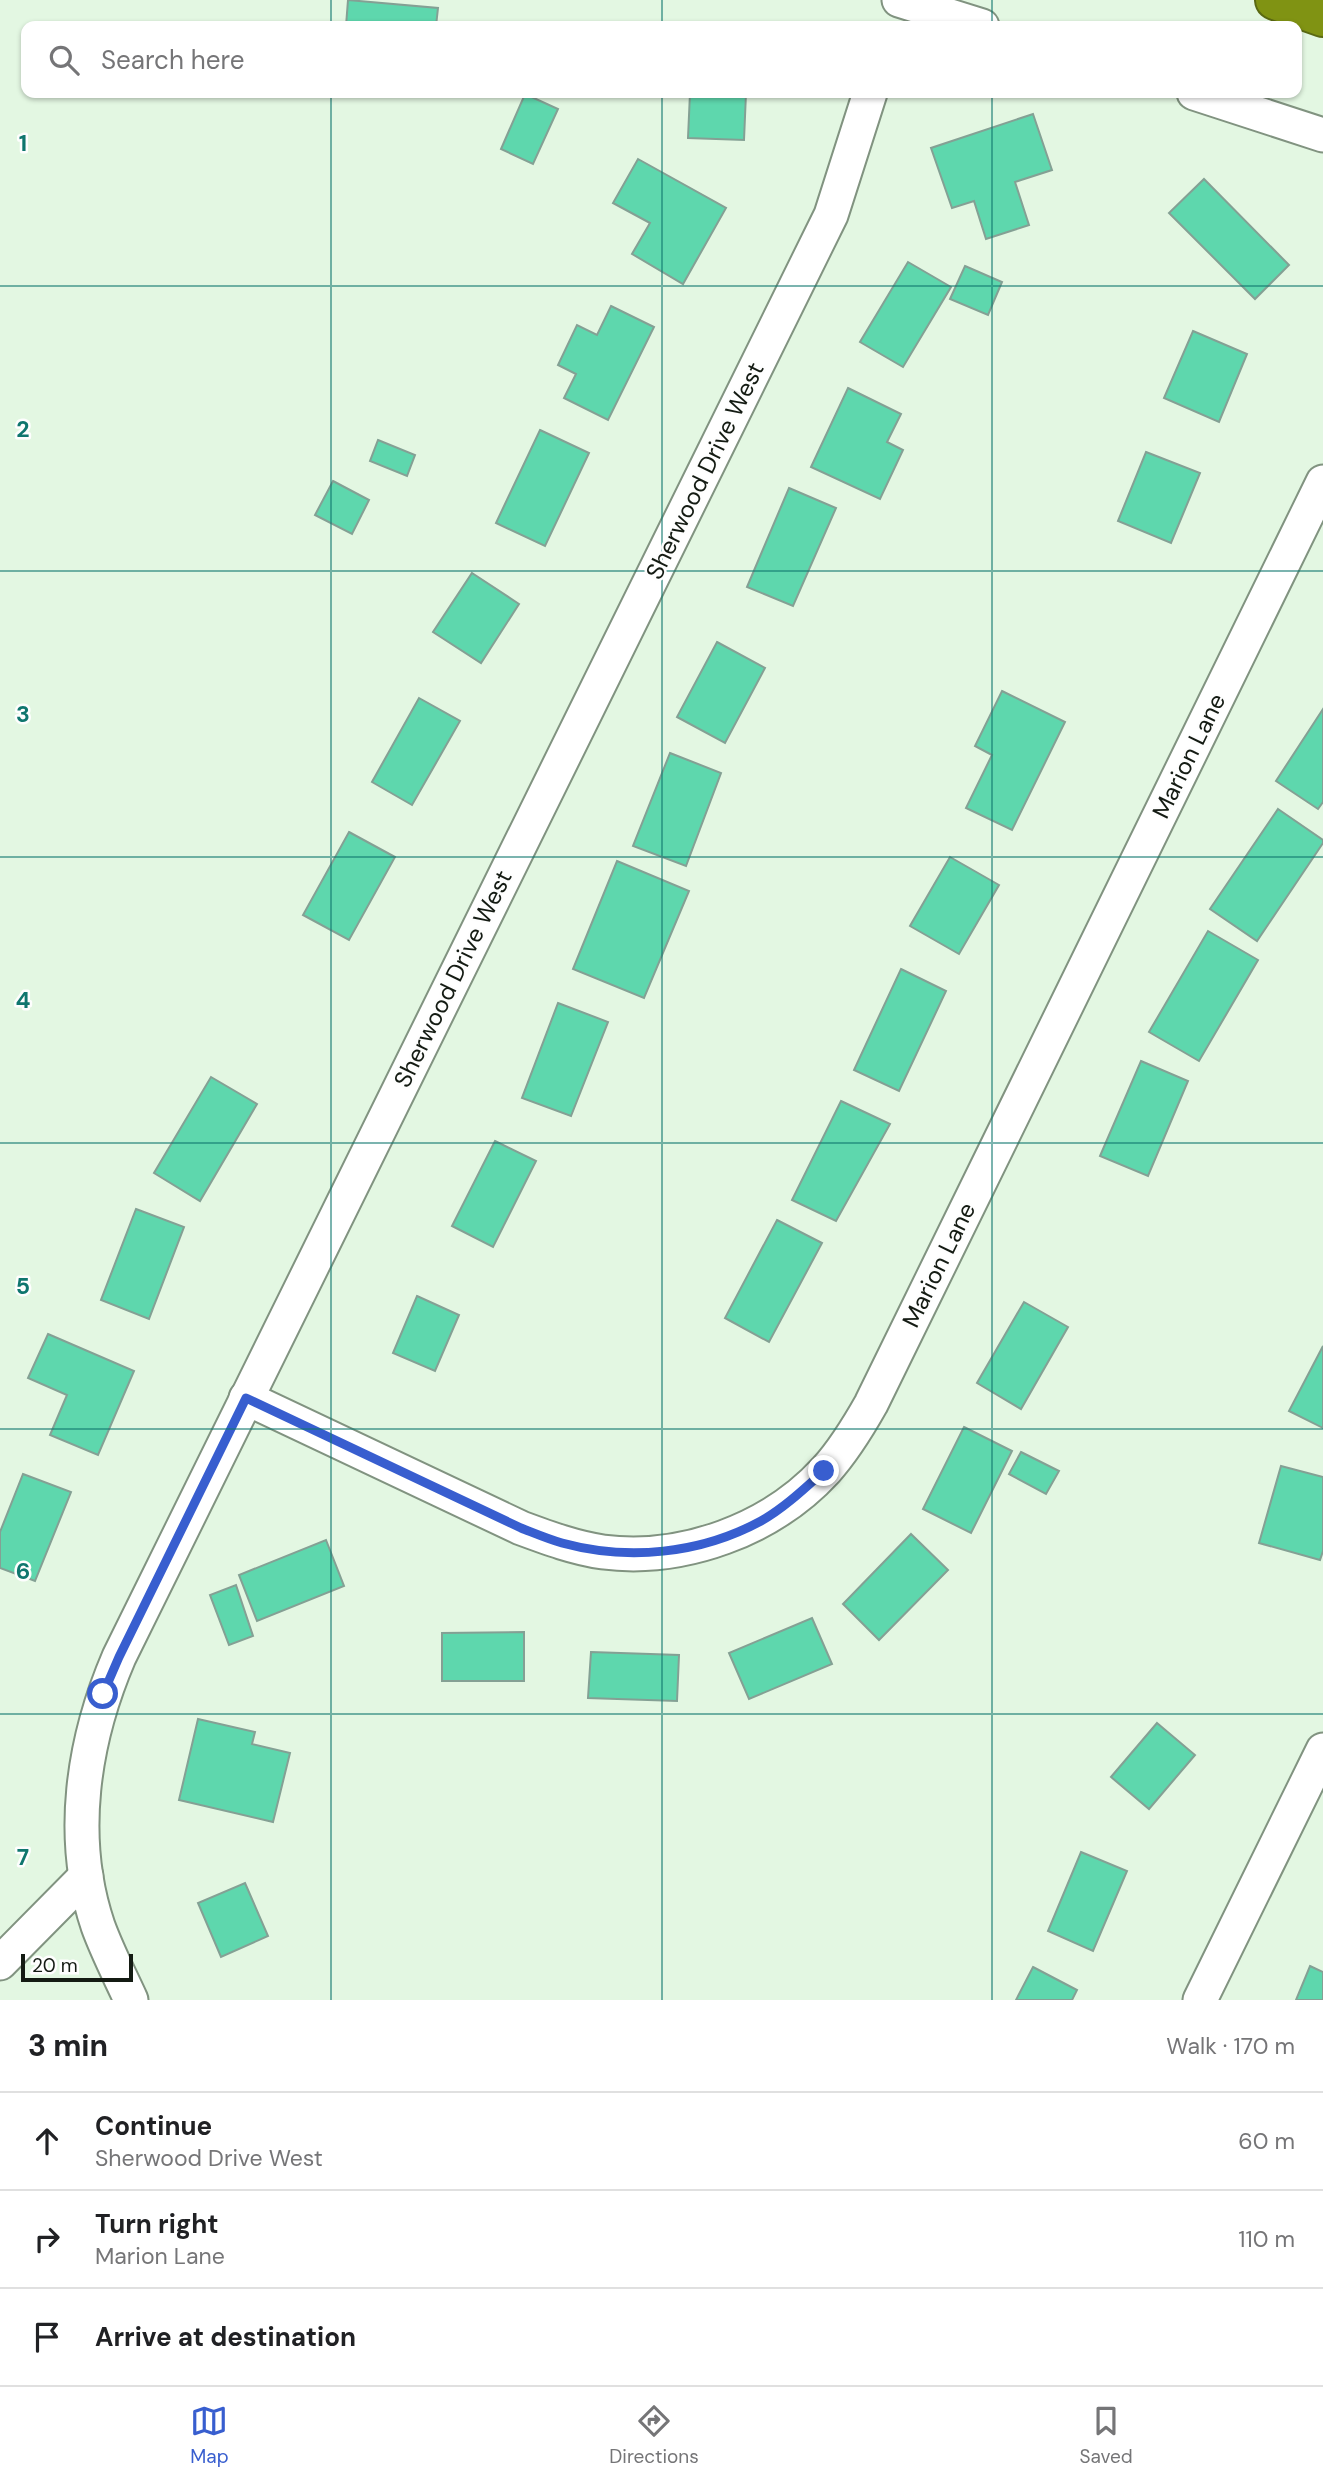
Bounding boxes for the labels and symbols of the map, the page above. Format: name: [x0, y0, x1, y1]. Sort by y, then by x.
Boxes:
text: 1: [19, 128, 27, 158]
street label: Sherwood Drive West: [639, 357, 771, 584]
text: 2: [16, 414, 30, 444]
street label: Marion Lane: [1145, 688, 1232, 823]
text: 3: [16, 699, 30, 729]
street label: Sherwood Drive West: [387, 865, 519, 1092]
text: 4: [16, 985, 31, 1015]
street label: Marion Lane: [895, 1197, 982, 1332]
text: 5: [16, 1271, 30, 1301]
route end: [808, 1455, 839, 1486]
text: 6: [16, 1556, 30, 1586]
route start: [87, 1678, 118, 1709]
text: 7: [17, 1842, 29, 1872]
scale bar: [21, 1951, 133, 1983]

